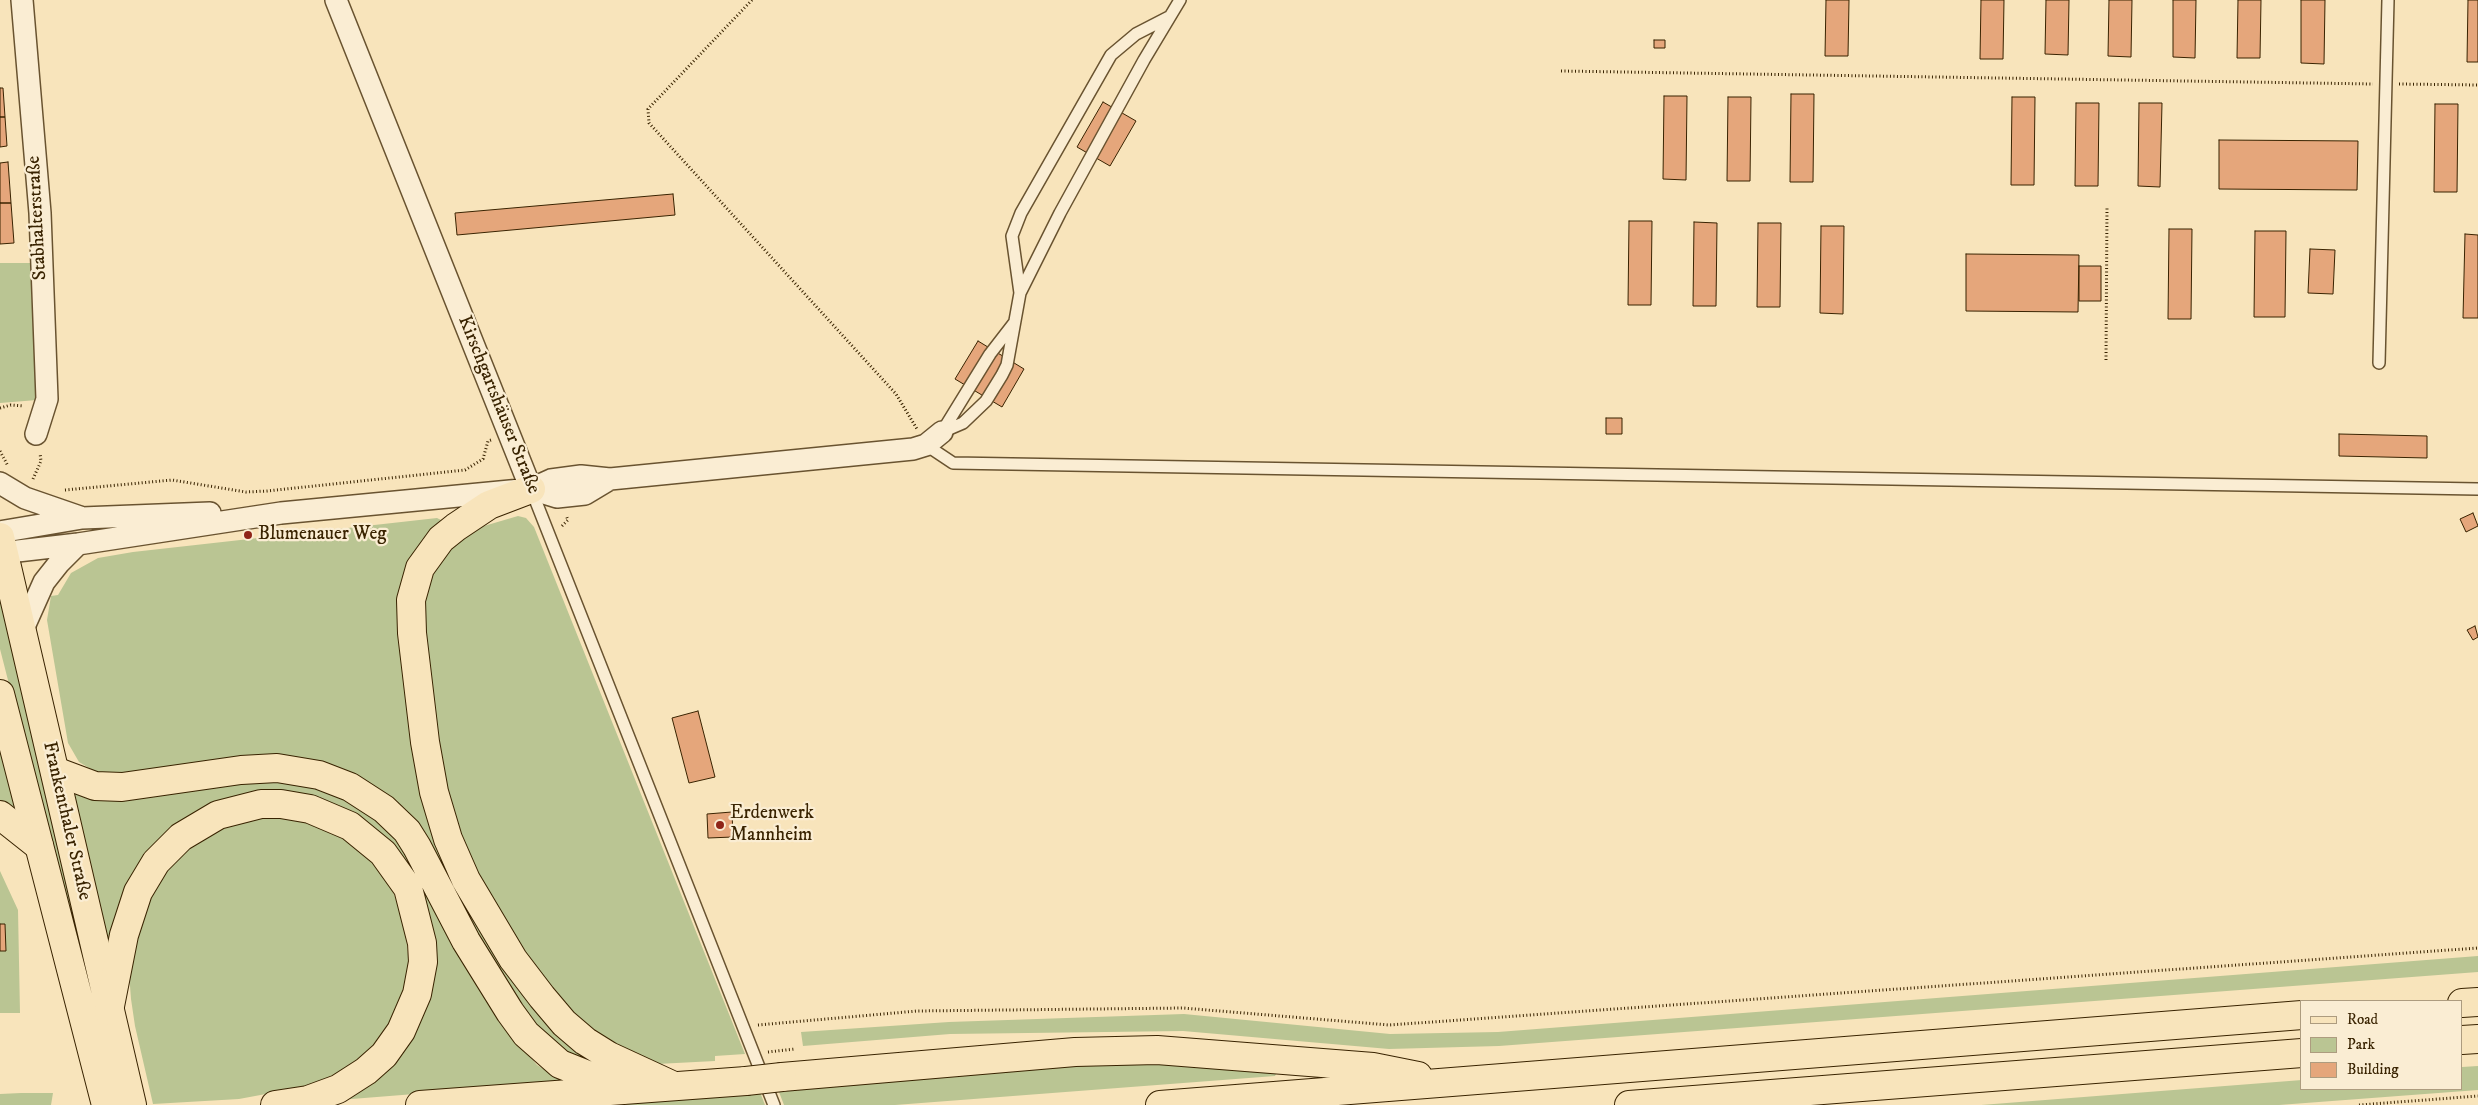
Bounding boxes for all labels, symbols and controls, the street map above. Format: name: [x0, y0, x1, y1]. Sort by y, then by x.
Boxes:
street label: Stabhalterstraße: [23, 155, 53, 281]
street label: Kirschgartshäuser Straße: [452, 313, 544, 497]
place label: Blumenauer Weg: [258, 524, 387, 546]
marker: Blumenauer Weg: [242, 529, 254, 541]
street label: Frankenthaler Straße: [37, 739, 95, 903]
place label: Erdenwerk Mannheim: [730, 803, 814, 847]
marker: Erdenwerk Mannheim: [714, 819, 726, 831]
legend: [2300, 1000, 2463, 1090]
text: Road: [2347, 1010, 2378, 1029]
text: Park: [2347, 1035, 2375, 1054]
text: Building: [2347, 1060, 2399, 1079]

